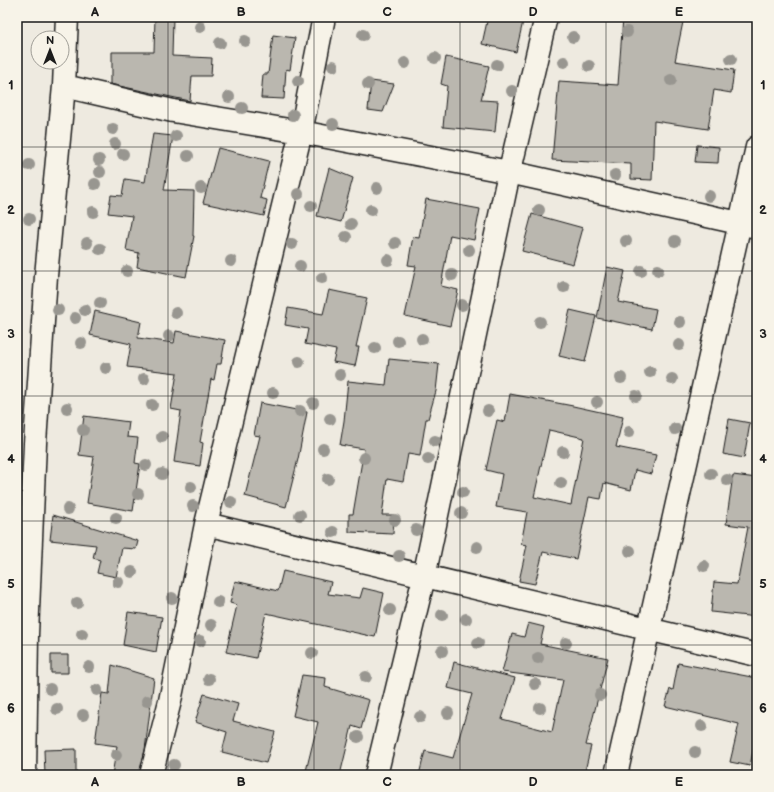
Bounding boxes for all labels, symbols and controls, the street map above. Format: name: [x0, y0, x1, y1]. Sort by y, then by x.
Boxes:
text: A: [90, 4, 99, 20]
text: B: [236, 4, 246, 20]
text: C: [382, 4, 392, 20]
text: D: [528, 4, 538, 20]
text: E: [675, 4, 684, 20]
north arrow: [30, 30, 70, 70]
text: N: [46, 34, 54, 47]
text: 1: [8, 77, 14, 93]
text: 1: [760, 77, 766, 93]
text: 2: [7, 202, 15, 218]
text: 2: [759, 202, 767, 218]
text: 3: [7, 326, 15, 342]
text: 3: [759, 326, 767, 342]
text: 4: [7, 451, 15, 467]
text: 4: [759, 451, 767, 467]
text: 5: [7, 576, 15, 592]
text: 5: [759, 576, 767, 592]
text: 6: [7, 700, 15, 716]
text: 6: [759, 700, 767, 716]
text: A: [90, 774, 99, 790]
text: B: [236, 774, 246, 790]
text: C: [382, 774, 392, 790]
text: D: [528, 774, 538, 790]
text: E: [675, 774, 684, 790]

